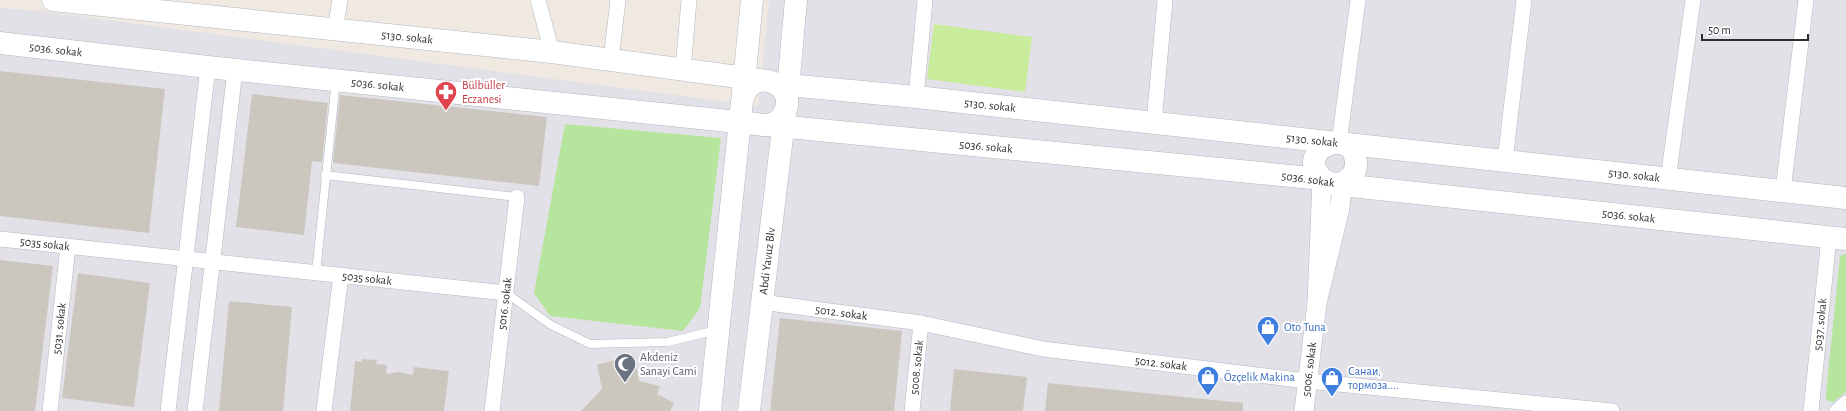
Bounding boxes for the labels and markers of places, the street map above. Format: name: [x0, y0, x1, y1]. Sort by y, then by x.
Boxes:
pharmacy icon: Bülbüller Eczanesi: [433, 79, 459, 112]
place label: Bülbüller Eczanesi: [462, 79, 505, 105]
shop icon: Oto Tuna: [1255, 314, 1281, 347]
place label: Oto Tuna: [1284, 321, 1326, 333]
mosque icon: Akdeniz Sanayi Cami: [612, 351, 638, 384]
place label: Akdeniz Sanayi Cami: [640, 351, 697, 378]
shop icon: Özçelik Makina: [1195, 364, 1221, 397]
shop icon: Санаи, тормоза....: [1319, 365, 1345, 398]
place label: Санаи, тормоза....: [1347, 365, 1398, 391]
place label: Özçelik Makina: [1224, 370, 1295, 383]

